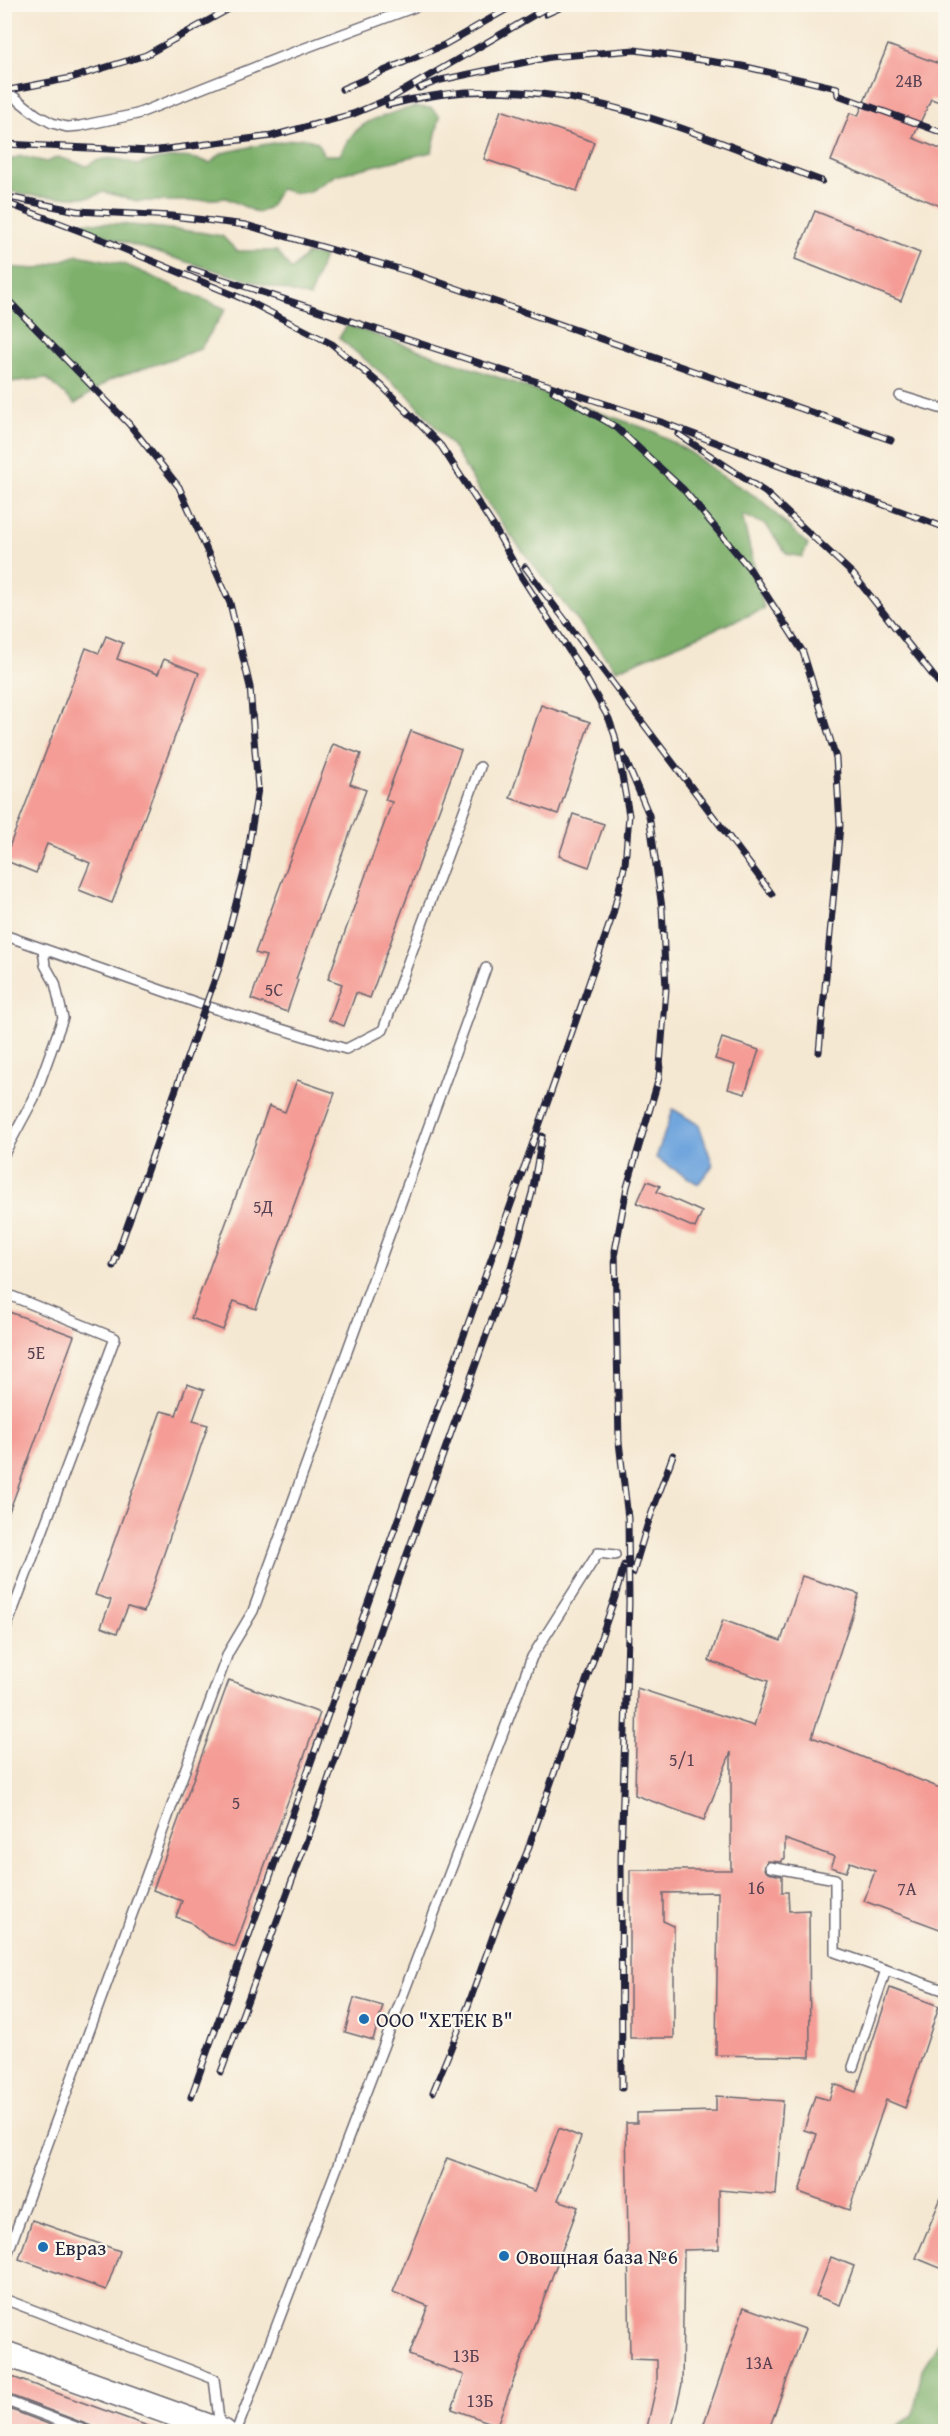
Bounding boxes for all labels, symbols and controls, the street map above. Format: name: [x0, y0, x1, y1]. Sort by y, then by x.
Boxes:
house number: 24В: [895, 67, 923, 94]
house number: 5С: [265, 976, 283, 1003]
house number: 5Д: [253, 1193, 273, 1220]
house number: 5Е: [27, 1339, 45, 1366]
house number: 5/1: [669, 1746, 695, 1773]
house number: 5: [232, 1789, 240, 1816]
house number: 16: [747, 1874, 765, 1901]
house number: 7А: [897, 1875, 917, 1902]
place label: ООО "ХЕТЕК В": [376, 2004, 513, 2035]
marker: ООО "ХЕТЕК В": [357, 2012, 371, 2026]
place label: Евраз: [55, 2232, 106, 2263]
marker: Евраз: [36, 2240, 50, 2254]
place label: Овощная база №6: [516, 2241, 678, 2272]
marker: Овощная база №6: [497, 2249, 511, 2263]
house number: 13Б: [452, 2342, 480, 2369]
house number: 13А: [745, 2349, 773, 2376]
house number: 13Б: [466, 2387, 494, 2414]

